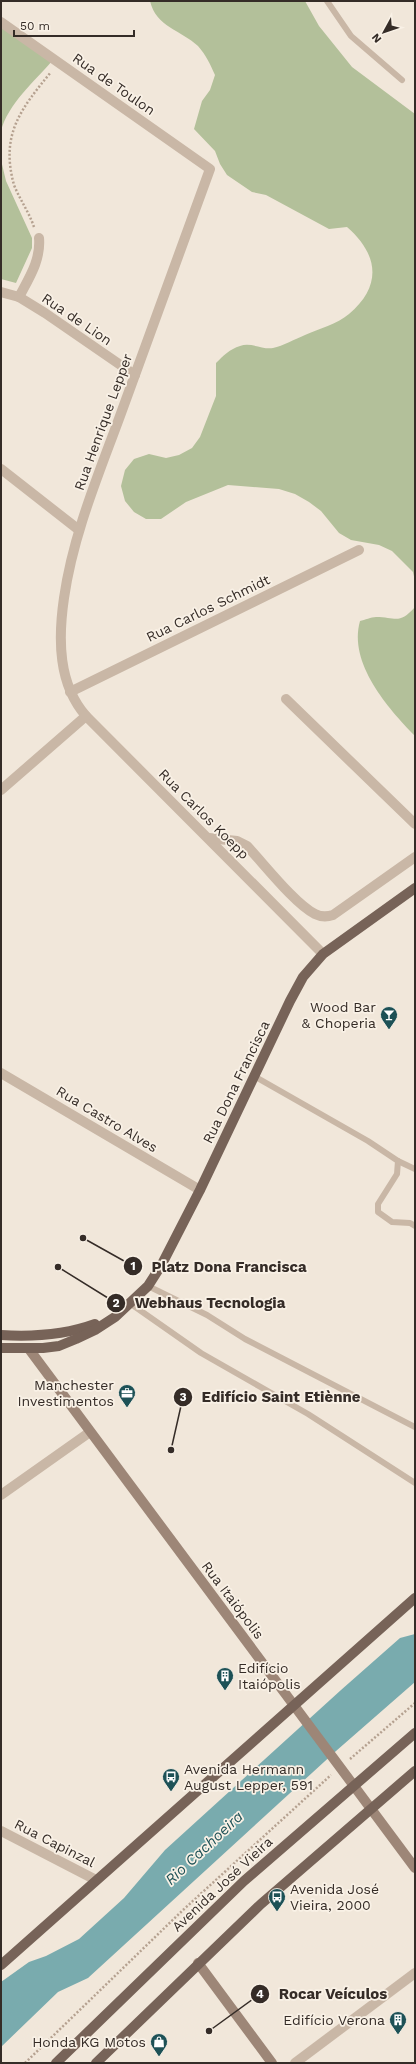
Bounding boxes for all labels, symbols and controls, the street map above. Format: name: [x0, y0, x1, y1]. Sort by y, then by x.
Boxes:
scale bar: [14, 12, 134, 38]
north arrow: [364, 12, 404, 52]
text: 50 m: [20, 19, 50, 33]
text: N: [369, 31, 384, 45]
street label: Rua de Toulon: [70, 50, 158, 118]
street label: Rua de Lion: [39, 290, 115, 348]
street label: Rua Henrique Lepper: [71, 351, 135, 493]
street label: Rua Carlos Schmidt: [144, 571, 272, 645]
street label: Rua Carlos Koepp: [156, 766, 252, 862]
place label: Wood Bar & Choperia: [302, 999, 376, 1031]
bar icon: Wood Bar & Choperia: [379, 1005, 399, 1030]
street label: Rua Dona Francisca: [199, 1018, 273, 1146]
street label: Rua Castro Alves: [54, 1083, 160, 1155]
callout: Platz Dona Francisca: [123, 1253, 314, 1280]
text: Platz Dona Francisca: [151, 1258, 307, 1276]
text: 1: [130, 1259, 136, 1273]
callout: Webhaus Tecnologia: [106, 1289, 293, 1316]
text: Webhaus Tecnologia: [135, 1294, 286, 1312]
text: 2: [112, 1296, 120, 1310]
place label: Manchester Investimentos: [17, 1377, 114, 1409]
office icon: Manchester Investimentos: [117, 1383, 137, 1408]
callout: Edifício Saint Etiènne: [173, 1384, 368, 1411]
text: Edifício Saint Etiènne: [202, 1388, 361, 1406]
text: 3: [179, 1390, 187, 1404]
street label: Rua Itaiópolis: [199, 1558, 267, 1642]
place label: Edifício Itaiópolis: [238, 1660, 301, 1692]
building icon: Edifício Itaiópolis: [215, 1666, 235, 1691]
place label: Avenida Hermann August Lepper, 591: [184, 1761, 313, 1793]
bus stop icon: Avenida Hermann August Lepper, 591: [161, 1767, 181, 1792]
water label: Rio Cachoeira: [161, 1807, 247, 1889]
street label: Rua Capinzal: [12, 1816, 99, 1871]
street label: Avenida José Vieira: [169, 1833, 276, 1935]
place label: Avenida José Vieira, 2000: [290, 1881, 379, 1913]
bus stop icon: Avenida José Vieira, 2000: [267, 1887, 287, 1912]
callout: Rocar Veículos: [250, 1980, 396, 2007]
text: Rocar Veículos: [279, 1985, 387, 2003]
text: 4: [256, 1987, 264, 2001]
building icon: Edifício Verona: [388, 2010, 408, 2035]
place label: Edifício Verona: [283, 2012, 385, 2028]
shop icon: Honda KG Motos: [149, 2032, 169, 2057]
place label: Honda KG Motos: [32, 2034, 146, 2050]

